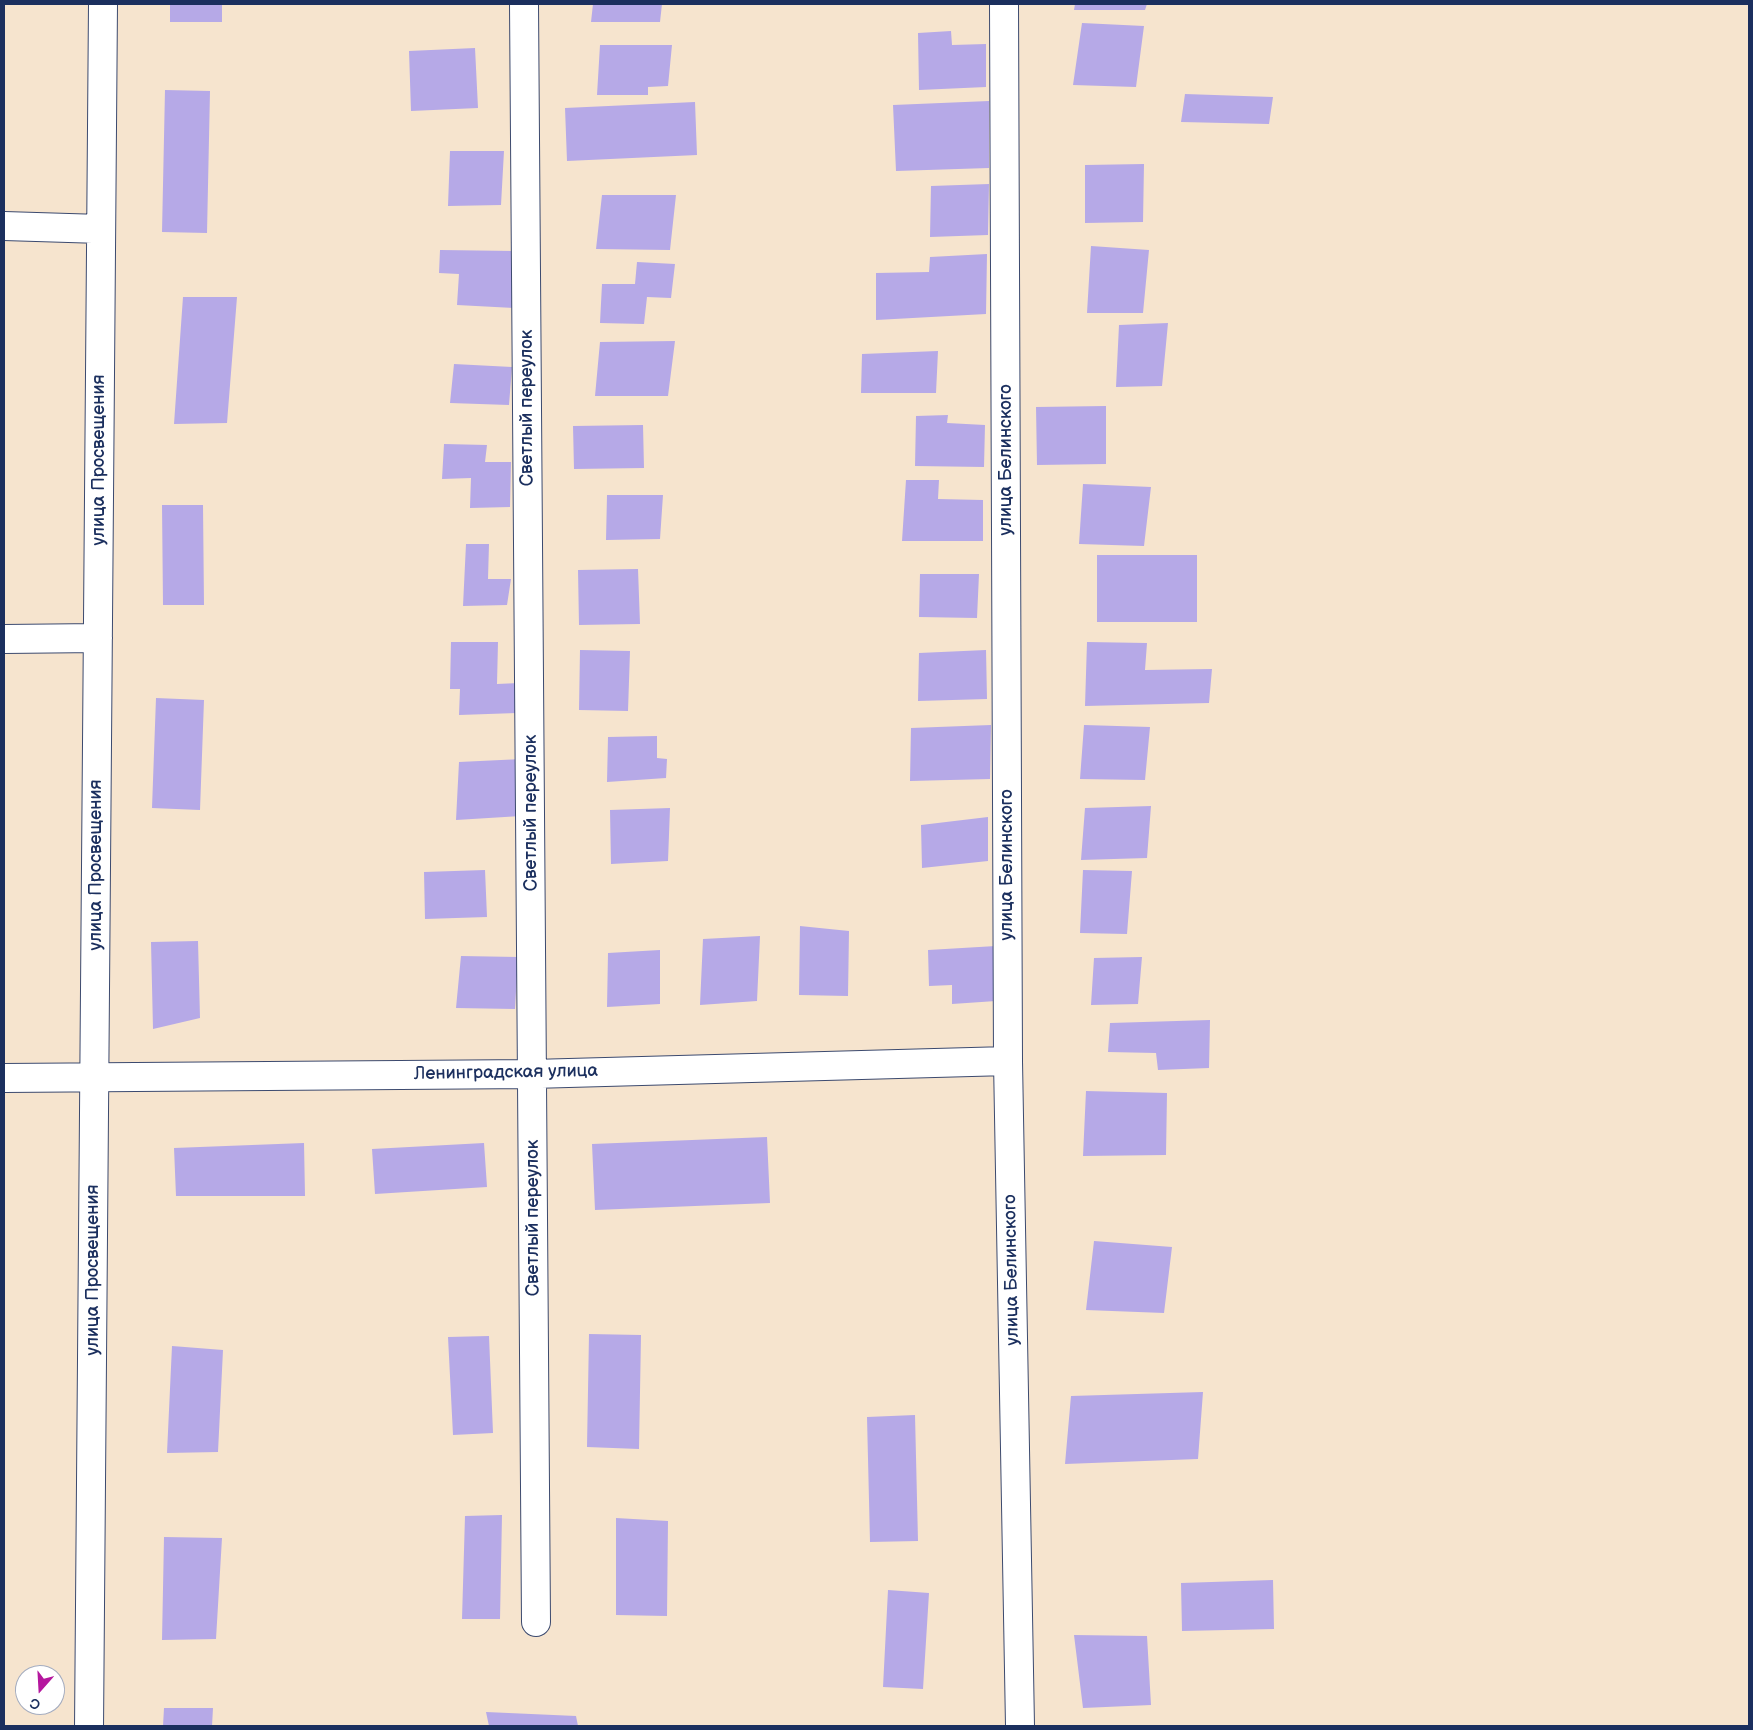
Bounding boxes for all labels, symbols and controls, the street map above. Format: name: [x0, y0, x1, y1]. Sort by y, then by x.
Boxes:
street label: Светлый переулок: [516, 330, 538, 486]
street label: улица Просвещения: [88, 375, 110, 545]
street label: улица Белинского: [995, 384, 1017, 536]
street label: Светлый переулок: [520, 735, 542, 891]
street label: улица Просвещения: [85, 780, 107, 950]
street label: улица Белинского: [996, 789, 1018, 941]
street label: Ленинградская улица: [414, 1061, 598, 1085]
street label: Светлый переулок: [522, 1140, 544, 1296]
street label: улица Просвещения: [82, 1185, 104, 1355]
street label: улица Белинского: [1000, 1194, 1024, 1346]
north arrow: [15, 1665, 65, 1715]
text: С: [28, 1694, 43, 1713]

